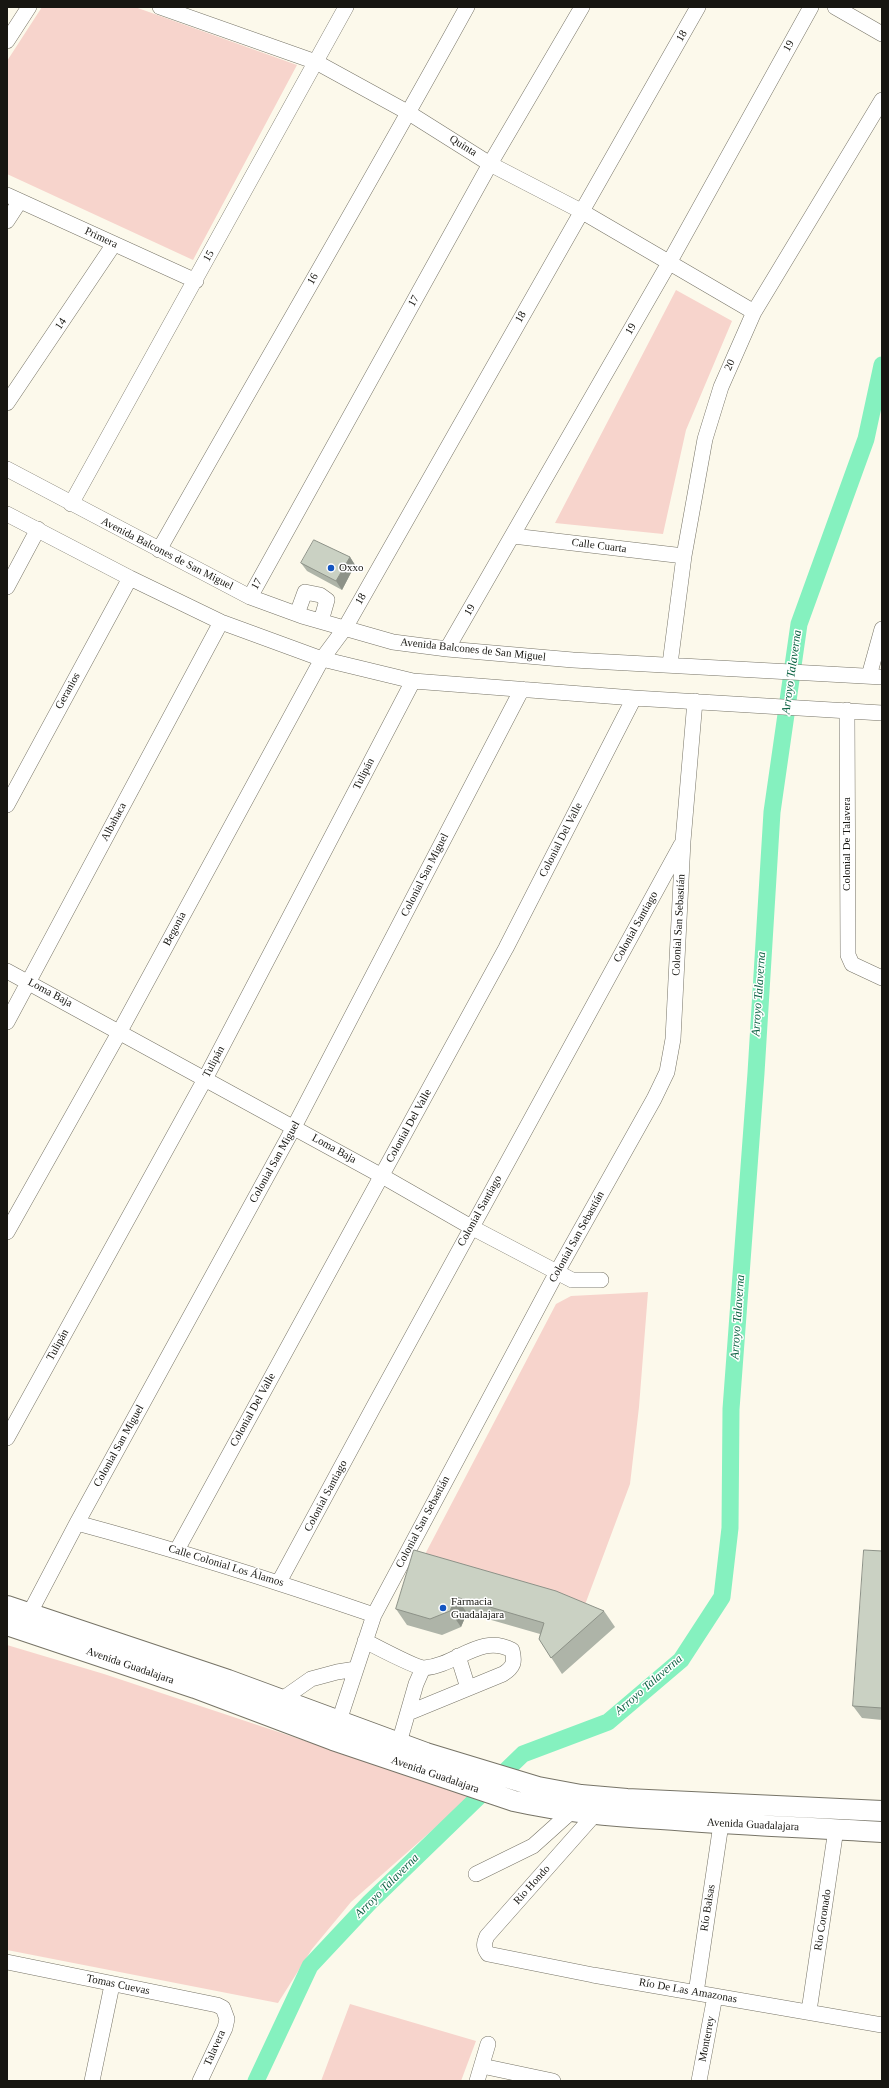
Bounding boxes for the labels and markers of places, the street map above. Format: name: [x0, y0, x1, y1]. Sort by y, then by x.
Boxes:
place label: Oxxo: [339, 561, 363, 575]
marker: Oxxo: [326, 563, 336, 573]
place label: Farmacia Guadalajara: [451, 1595, 504, 1621]
marker: Farmacia Guadalajara: [438, 1603, 448, 1613]

